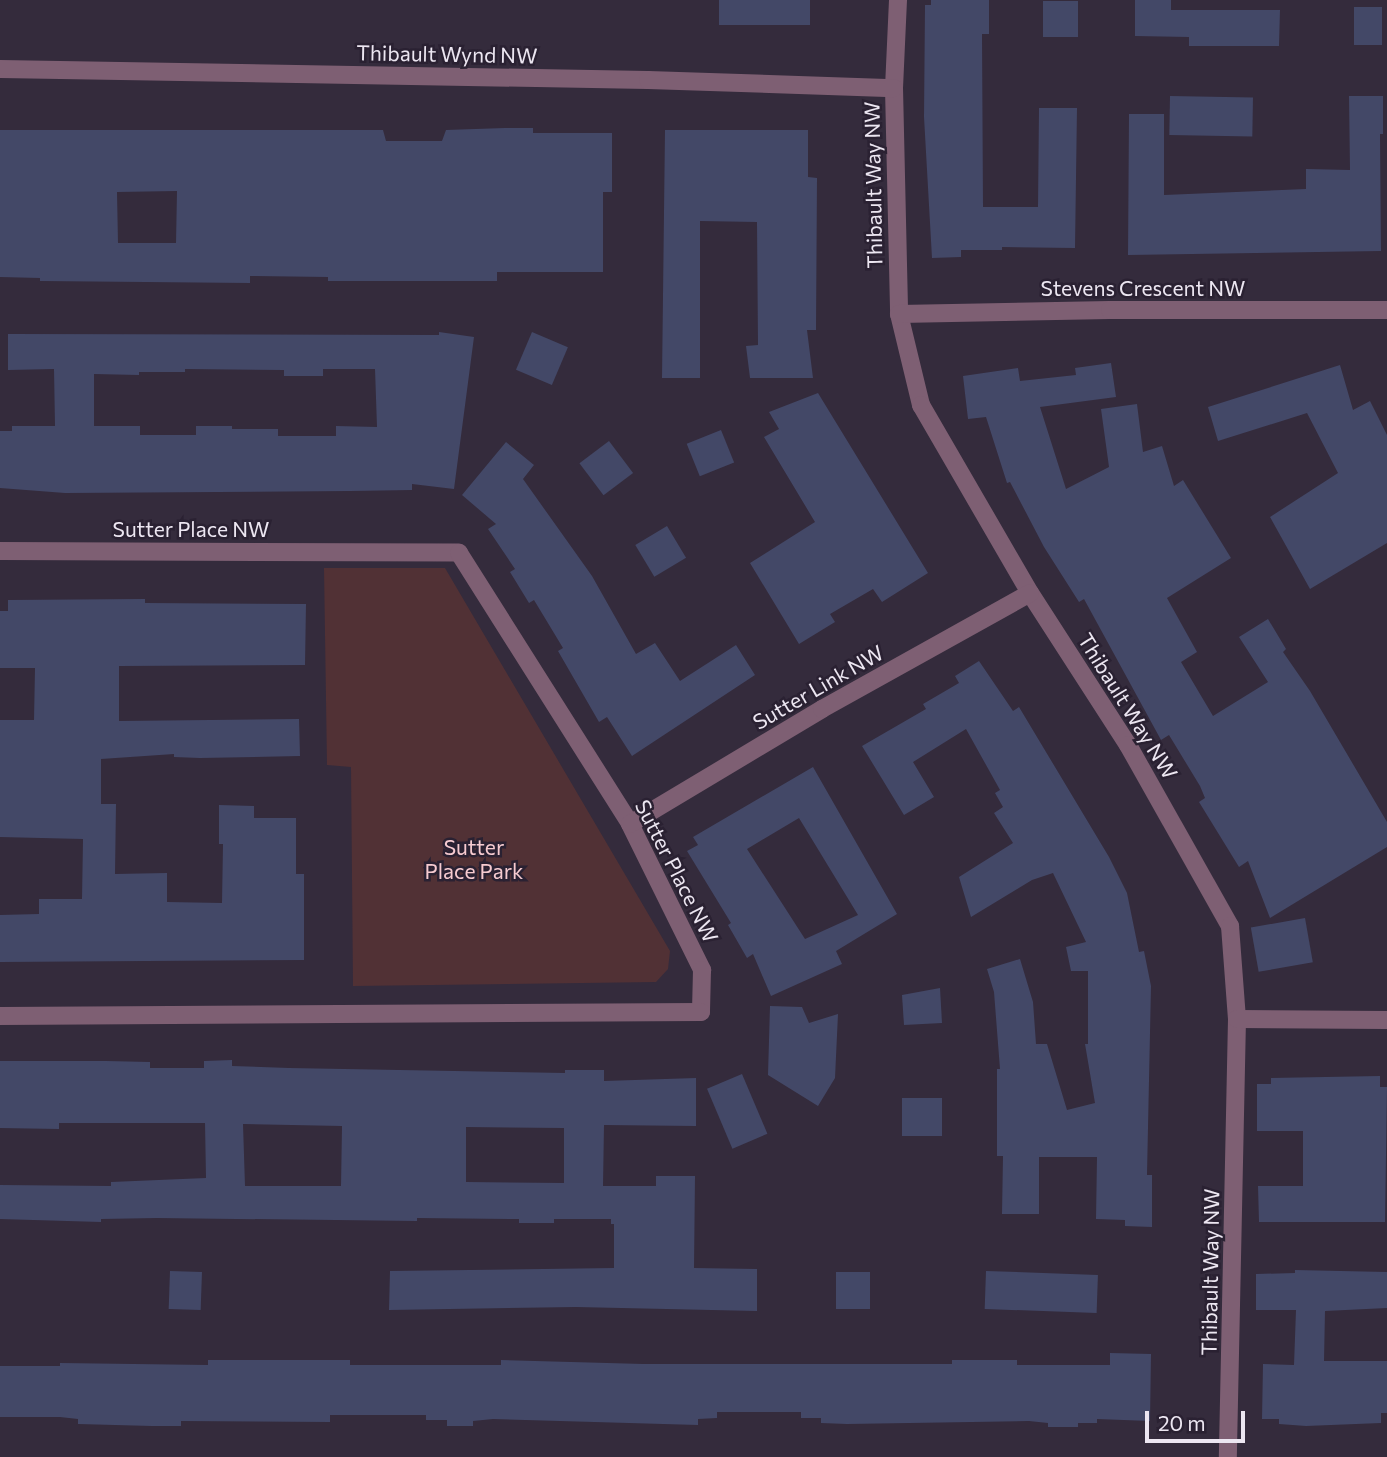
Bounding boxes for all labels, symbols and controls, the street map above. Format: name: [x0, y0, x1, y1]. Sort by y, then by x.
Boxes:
street label: Thibault Wynd NW: [356, 40, 538, 68]
street label: Thibault Way NW: [859, 101, 887, 269]
street label: Stevens Crescent NW: [1041, 275, 1245, 301]
street label: Sutter Place NW: [113, 516, 269, 542]
street label: Thibault Way NW: [1073, 628, 1183, 784]
street label: Sutter Link NW: [748, 639, 888, 735]
street label: Sutter Place NW: [630, 795, 724, 947]
park label: Sutter Place Park: [425, 834, 523, 884]
street label: Thibault Way NW: [1196, 1188, 1224, 1356]
scale bar: [1149, 1398, 1249, 1442]
text: 20 m: [1158, 1410, 1206, 1435]

